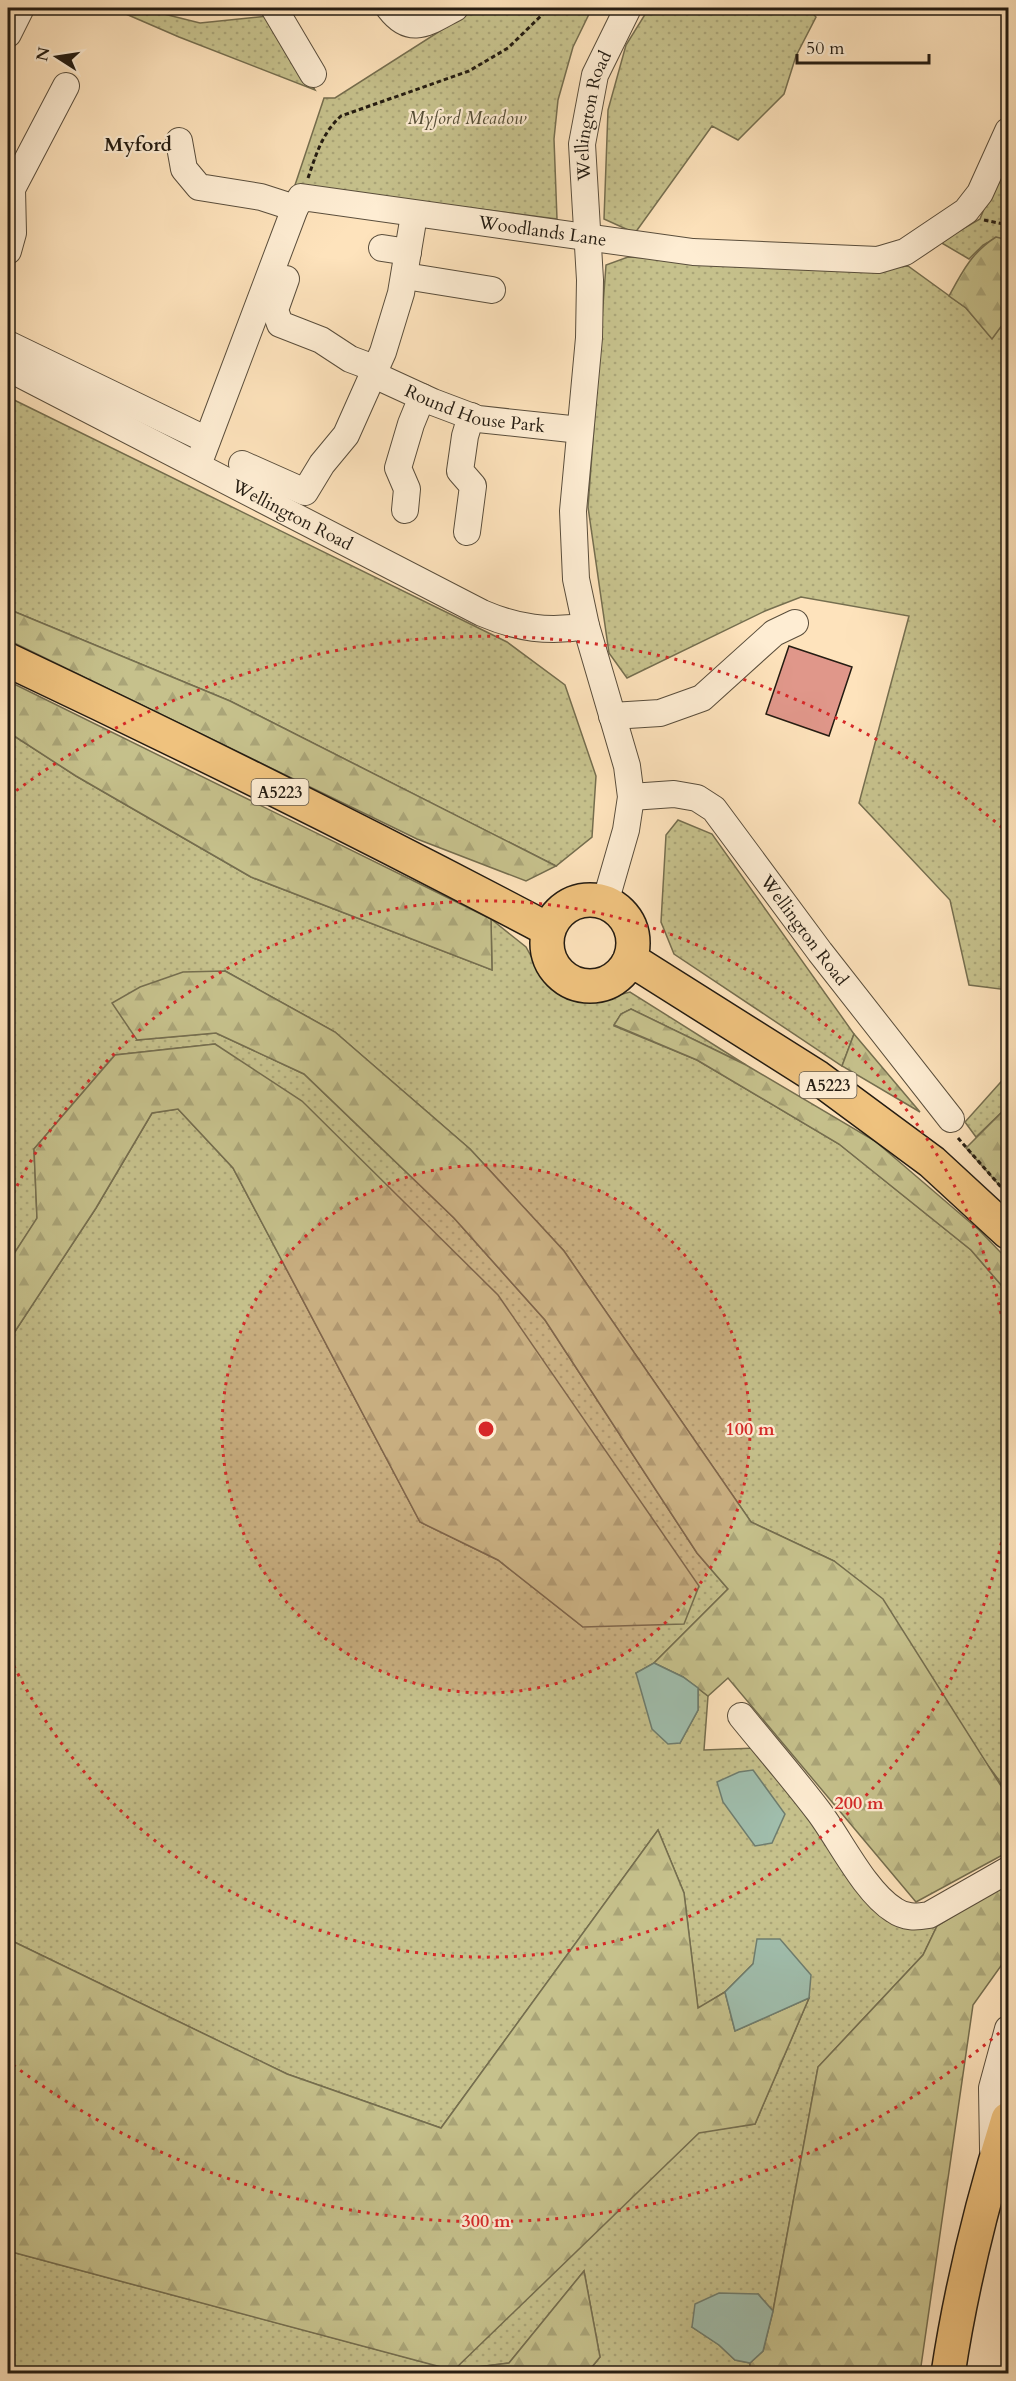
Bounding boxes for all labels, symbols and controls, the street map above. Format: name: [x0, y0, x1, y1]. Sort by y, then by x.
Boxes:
north arrow: [27, 27, 87, 87]
scale bar: [797, 27, 929, 65]
text: 50 m: [806, 36, 845, 61]
text: N: [31, 45, 56, 63]
street label: Wellington Road: [570, 46, 618, 183]
park label: Myford Meadow: [408, 106, 527, 131]
district label: Myford: [104, 131, 173, 158]
street label: Woodlands Lane: [476, 210, 608, 253]
street label: Round House Park: [401, 379, 547, 439]
street label: Wellington Road: [226, 473, 357, 557]
road number: A5223: [252, 779, 308, 805]
street label: Wellington Road: [754, 869, 854, 992]
road number: A5223: [800, 1072, 856, 1098]
text: 100 m: [725, 1417, 775, 1442]
centre of rings: [476, 1419, 496, 1439]
text: 200 m: [834, 1791, 884, 1816]
text: 300 m: [461, 2209, 511, 2234]

